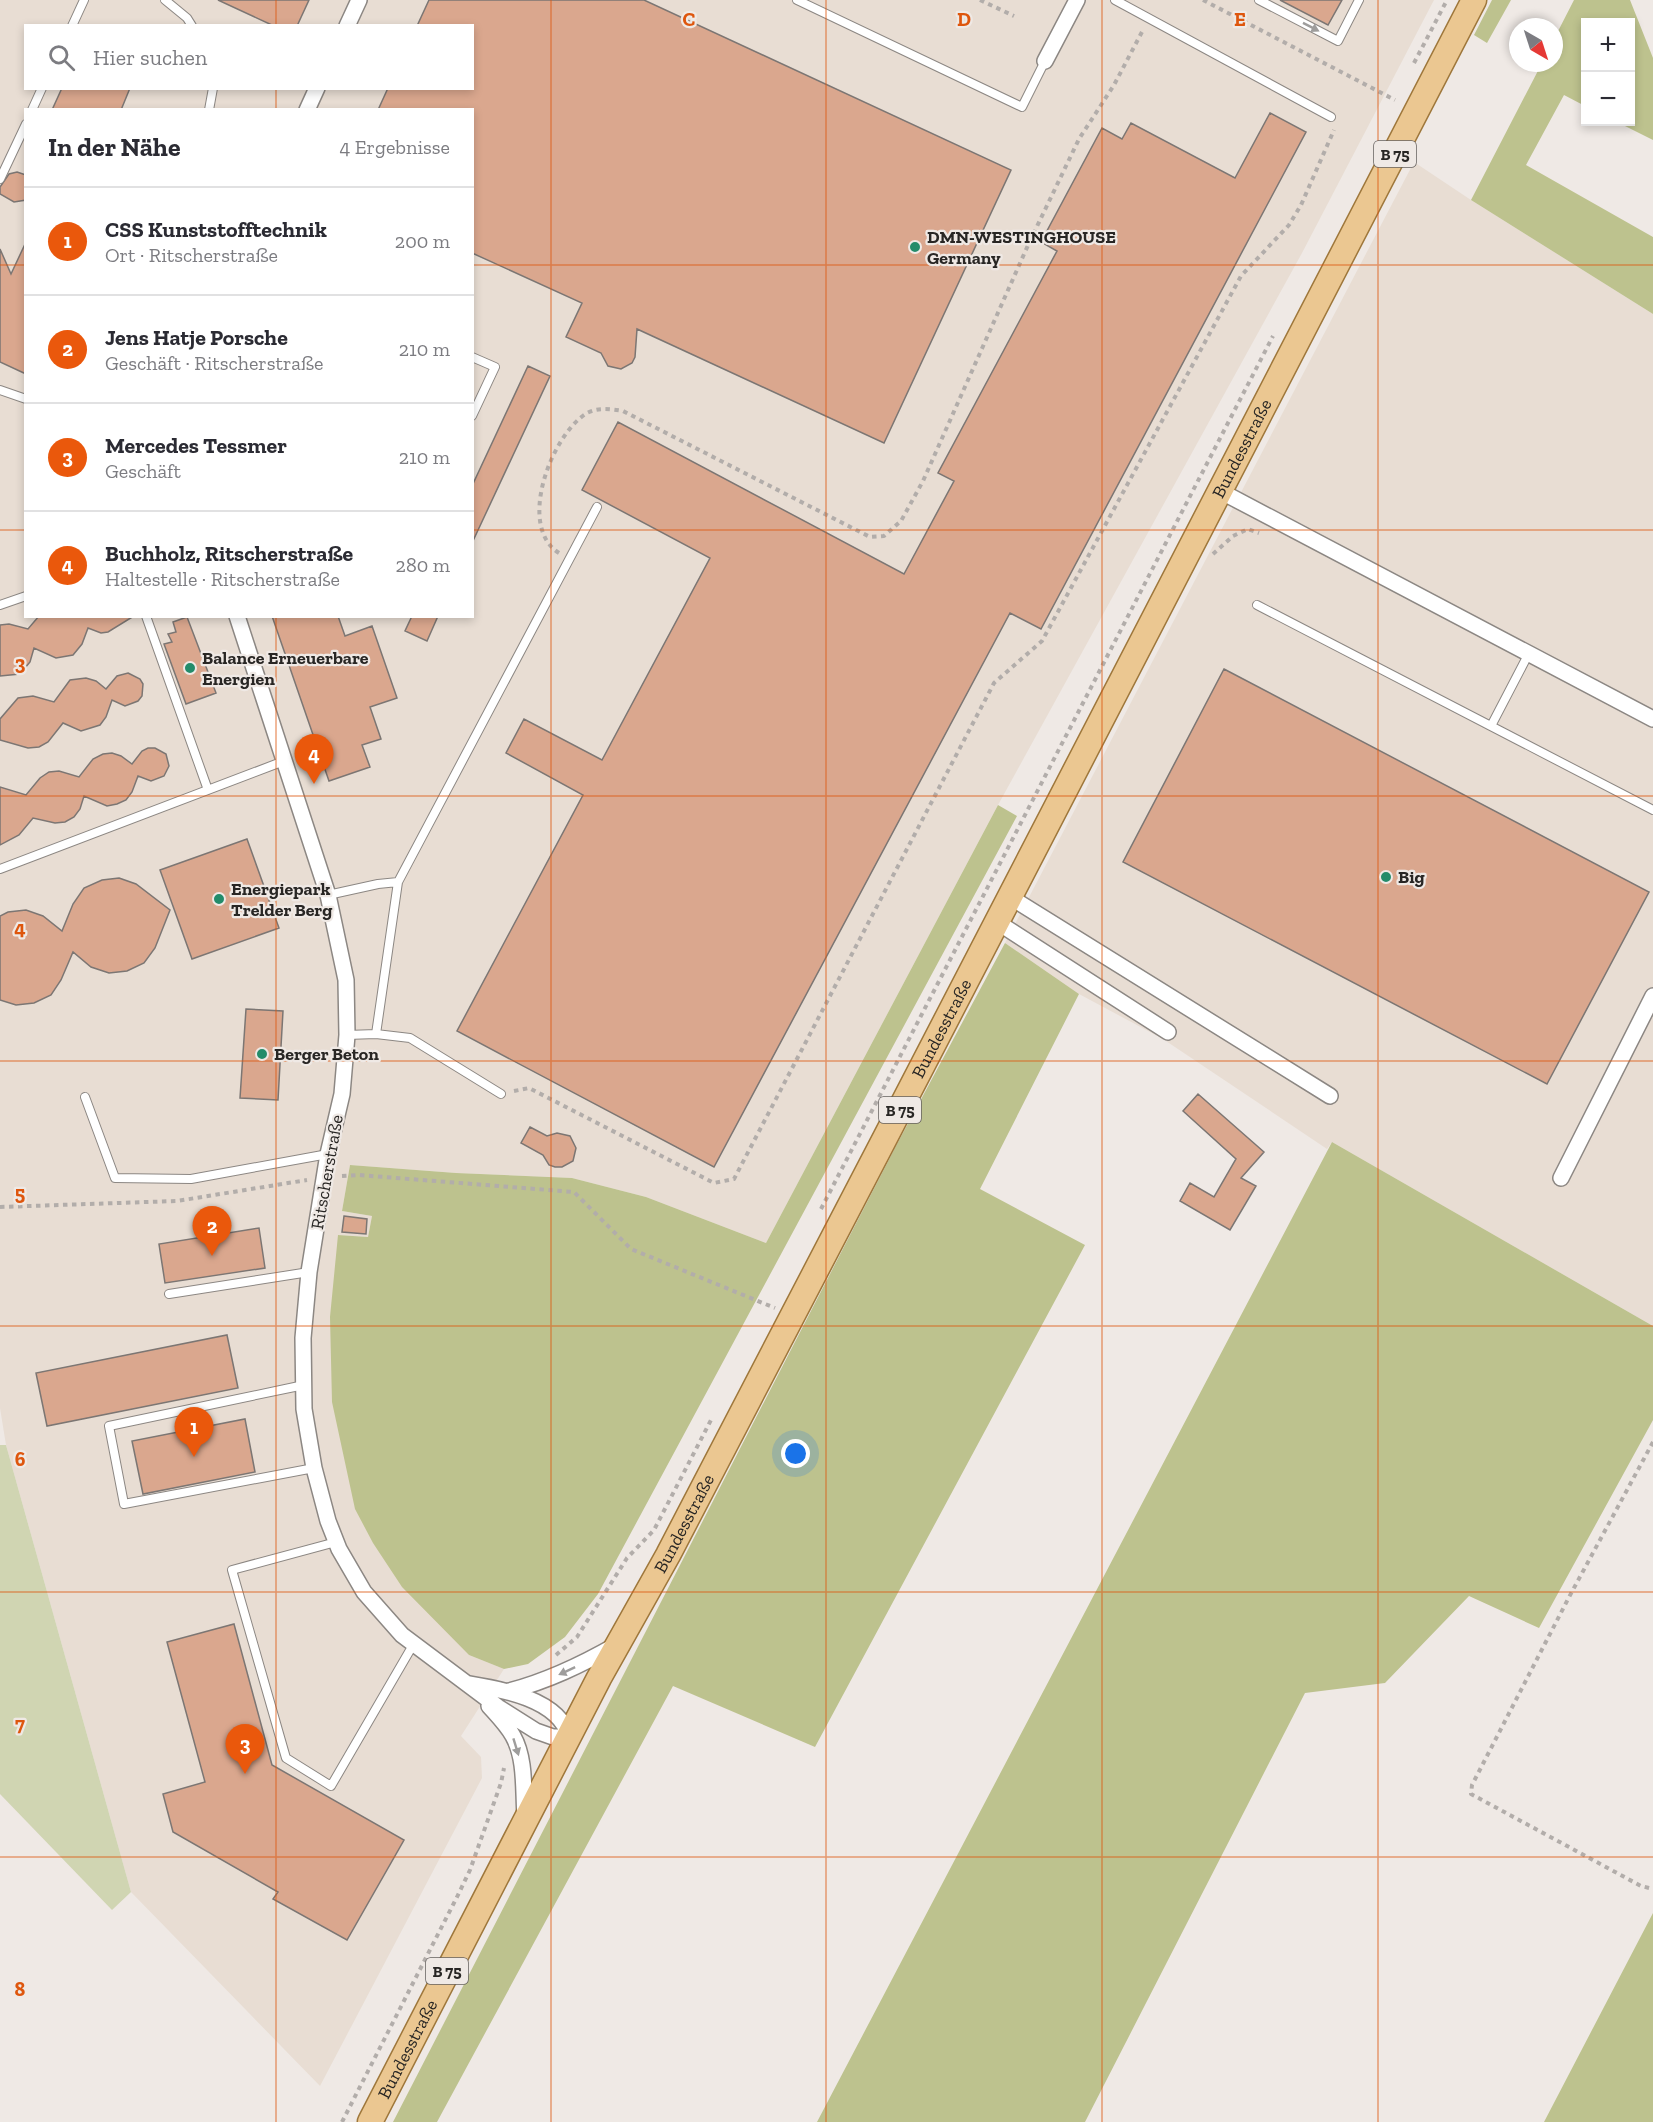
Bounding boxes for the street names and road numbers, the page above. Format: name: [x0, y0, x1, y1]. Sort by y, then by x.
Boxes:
road number: B 75: [1374, 141, 1416, 167]
street label: Bundesstraße: [1207, 395, 1277, 502]
street label: Bundesstraße: [907, 975, 976, 1082]
road number: B 75: [879, 1097, 921, 1123]
street label: Ritscherstraße: [306, 1113, 348, 1231]
street label: Bundesstraße: [649, 1470, 719, 1577]
road number: B 75: [426, 1958, 468, 1984]
street label: Bundesstraße: [373, 1996, 442, 2102]

